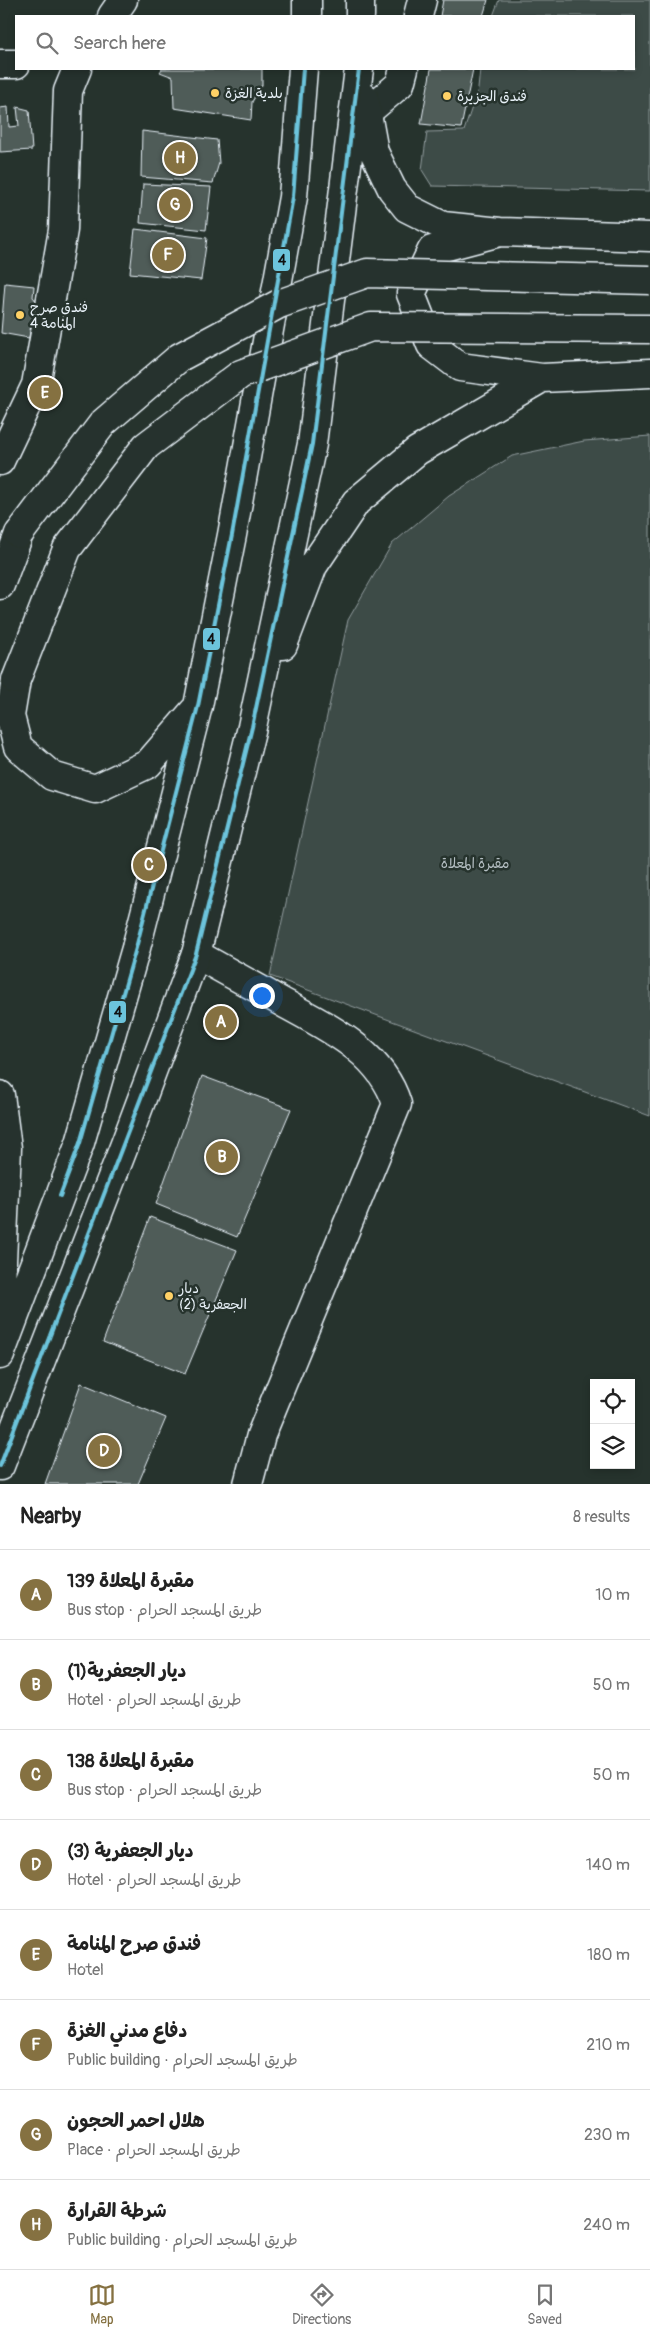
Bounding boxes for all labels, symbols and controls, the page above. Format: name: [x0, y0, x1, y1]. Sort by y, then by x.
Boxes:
search box: [15, 15, 635, 70]
icon: search: [33, 29, 61, 57]
text: Search here: [73, 31, 166, 55]
place label: بلدية الغزة: [225, 85, 283, 102]
marker: بلدية الغزة: [209, 87, 221, 99]
place label: فندق الجزيرة: [457, 88, 527, 105]
marker: فندق الجزيرة: [441, 90, 453, 102]
pin: H: [164, 139, 196, 177]
pin: G: [159, 186, 191, 224]
pin: F: [152, 236, 184, 274]
line badge: 4: [272, 248, 291, 272]
text: 4: [278, 252, 287, 269]
place label: فندق صرح المنامة 4: [30, 299, 88, 332]
marker: فندق صرح المنامة 4: [14, 309, 26, 321]
pin: E: [29, 374, 61, 412]
line badge: 4: [202, 627, 221, 651]
text: 4: [207, 631, 216, 648]
pin: C: [133, 846, 165, 884]
park label: مقبرة المعلاة: [441, 855, 509, 872]
your location: [249, 983, 275, 1009]
line badge: 4: [108, 1000, 127, 1024]
pin: A: [205, 1003, 237, 1041]
text: 4: [114, 1004, 123, 1021]
pin: B: [206, 1138, 238, 1176]
place label: ديار الجعفرية (2): [178, 1280, 247, 1313]
marker: ديار الجعفرية (2): [163, 1290, 175, 1302]
map controls: [590, 1379, 635, 1469]
button: locate: [590, 1379, 635, 1424]
button: layers: [590, 1424, 635, 1469]
pin: D: [88, 1432, 120, 1470]
text: Nearby: [20, 1503, 81, 1530]
text: 8 results: [573, 1507, 630, 1527]
text: مقبرة المعلاة 139: [67, 1569, 194, 1593]
text: A: [31, 1585, 41, 1605]
text: 10 m: [595, 1585, 630, 1605]
text: Bus stop · طريق المسجد الحرام: [67, 1600, 262, 1620]
text: ديار الجعفرية(1): [67, 1659, 186, 1683]
text: B: [31, 1675, 41, 1695]
text: 50 m: [593, 1675, 630, 1695]
text: Hotel · طريق المسجد الحرام: [67, 1690, 241, 1710]
text: مقبرة المعلاة 138: [67, 1749, 194, 1773]
text: C: [31, 1765, 41, 1785]
text: 50 m: [593, 1765, 630, 1785]
text: Bus stop · طريق المسجد الحرام: [67, 1780, 262, 1800]
text: ديار الجعفرية (3): [67, 1839, 194, 1863]
text: D: [31, 1855, 41, 1875]
text: 140 m: [586, 1855, 630, 1875]
text: Hotel · طريق المسجد الحرام: [67, 1870, 241, 1890]
text: فندق صرح المنامة: [67, 1932, 201, 1956]
text: E: [32, 1945, 40, 1965]
text: 180 m: [587, 1945, 630, 1965]
text: Hotel: [67, 1960, 104, 1980]
text: دفاع مدني الغزة: [67, 2019, 187, 2043]
text: F: [31, 2035, 41, 2055]
text: 210 m: [586, 2035, 630, 2055]
text: Public building · طريق المسجد الحرام: [67, 2050, 298, 2070]
text: هلال احمر الحجون: [67, 2109, 205, 2133]
text: G: [31, 2125, 41, 2145]
text: 230 m: [584, 2125, 630, 2145]
text: Place · طريق المسجد الحرام: [67, 2140, 241, 2160]
text: شرطة القرارة: [67, 2199, 167, 2223]
text: H: [31, 2215, 41, 2235]
text: 240 m: [583, 2215, 630, 2235]
text: Public building · طريق المسجد الحرام: [67, 2230, 298, 2250]
tab: Map: [88, 2281, 116, 2328]
tab: Directions: [292, 2281, 351, 2328]
tab: Saved: [527, 2281, 562, 2328]

